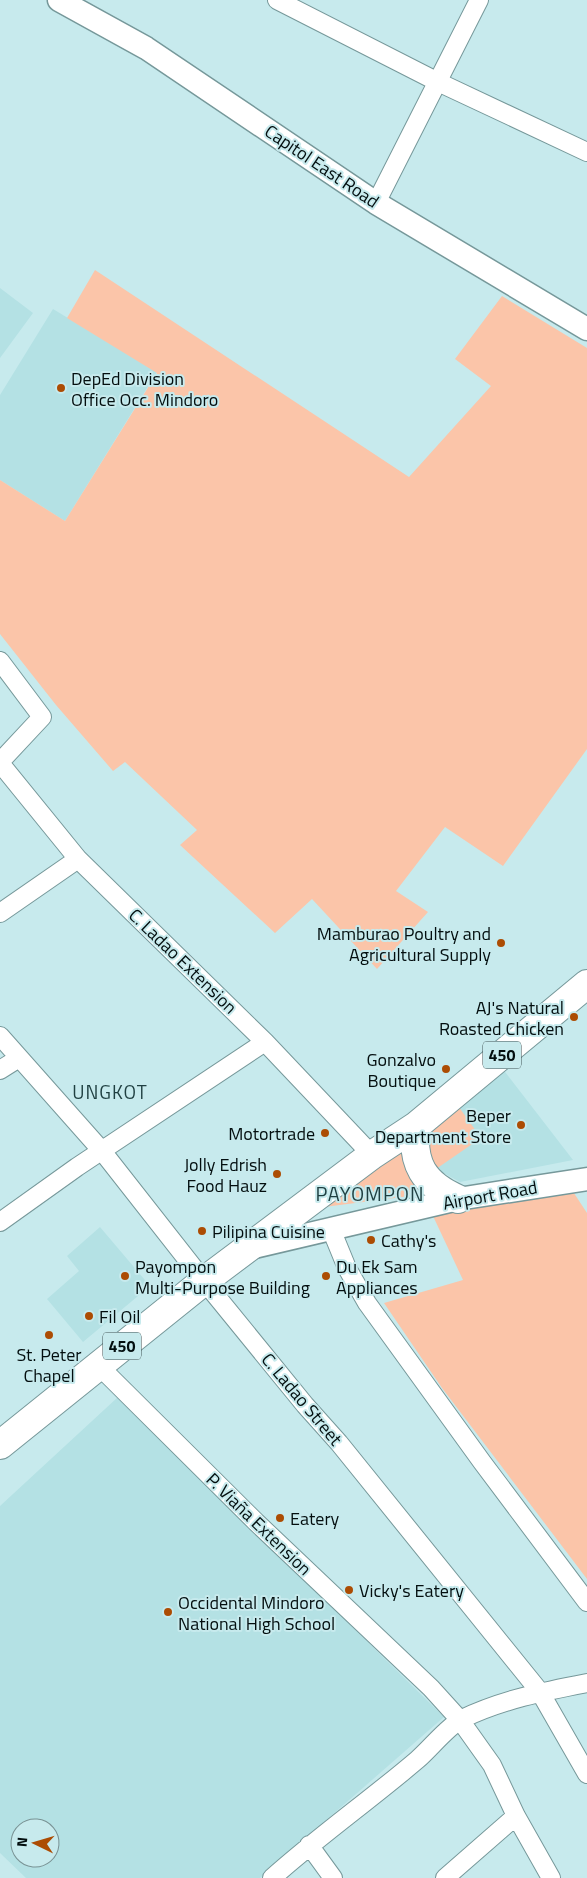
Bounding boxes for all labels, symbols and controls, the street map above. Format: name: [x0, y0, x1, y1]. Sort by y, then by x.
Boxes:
street label: Capitol East Road: [259, 118, 385, 214]
place label: DepEd Division Office Occ. Mindoro: [71, 365, 218, 413]
marker: DepEd Division Office Occ. Mindoro: [55, 382, 67, 394]
street label: C. Ladao Extension: [123, 902, 243, 1020]
place label: Mamburao Poultry and Agricultural Supply: [317, 920, 491, 968]
marker: Mamburao Poultry and Agricultural Supply: [495, 937, 507, 949]
place label: AJ's Natural Roasted Chicken: [439, 994, 564, 1042]
marker: AJ's Natural Roasted Chicken: [568, 1011, 580, 1023]
road number: 450: [483, 1042, 521, 1068]
place label: Gonzalvo Boutique: [366, 1046, 436, 1094]
marker: Gonzalvo Boutique: [440, 1063, 452, 1075]
district label: UNGKOT: [72, 1077, 148, 1106]
place label: Beper Department Store: [375, 1102, 511, 1150]
marker: Beper Department Store: [515, 1119, 527, 1131]
place label: Motortrade: [228, 1120, 315, 1147]
marker: Motortrade: [319, 1127, 331, 1139]
place label: Jolly Edrish Food Hauz: [184, 1151, 267, 1199]
marker: Jolly Edrish Food Hauz: [271, 1168, 283, 1180]
street label: Airport Road: [441, 1173, 539, 1217]
district label: PAYOMPON: [316, 1178, 424, 1209]
place label: Pilipina Cuisine: [212, 1218, 325, 1245]
marker: Pilipina Cuisine: [196, 1225, 208, 1237]
place label: Cathy's: [381, 1227, 436, 1254]
marker: Cathy's: [365, 1234, 377, 1246]
place label: Payompon Multi-Purpose Building: [135, 1253, 310, 1301]
place label: Du Ek Sam Appliances: [336, 1253, 418, 1301]
marker: Payompon Multi-Purpose Building: [119, 1270, 131, 1282]
marker: Du Ek Sam Appliances: [320, 1270, 332, 1282]
place label: Fil Oil: [99, 1303, 141, 1330]
marker: Fil Oil: [83, 1310, 95, 1322]
marker: St. Peter Chapel: [43, 1329, 55, 1341]
road number: 450: [103, 1332, 141, 1360]
place label: St. Peter Chapel: [16, 1341, 82, 1389]
street label: C. Ladao Street: [255, 1347, 349, 1452]
street label: P. Viaña Extension: [200, 1466, 318, 1582]
place label: Eatery: [290, 1505, 340, 1532]
marker: Eatery: [274, 1512, 286, 1524]
place label: Vicky's Eatery: [359, 1577, 464, 1604]
marker: Vicky's Eatery: [343, 1584, 355, 1596]
place label: Occidental Mindoro National High School: [178, 1589, 335, 1637]
marker: Occidental Mindoro National High School: [162, 1606, 174, 1618]
north arrow: [10, 1818, 60, 1868]
text: N: [11, 1836, 32, 1848]

